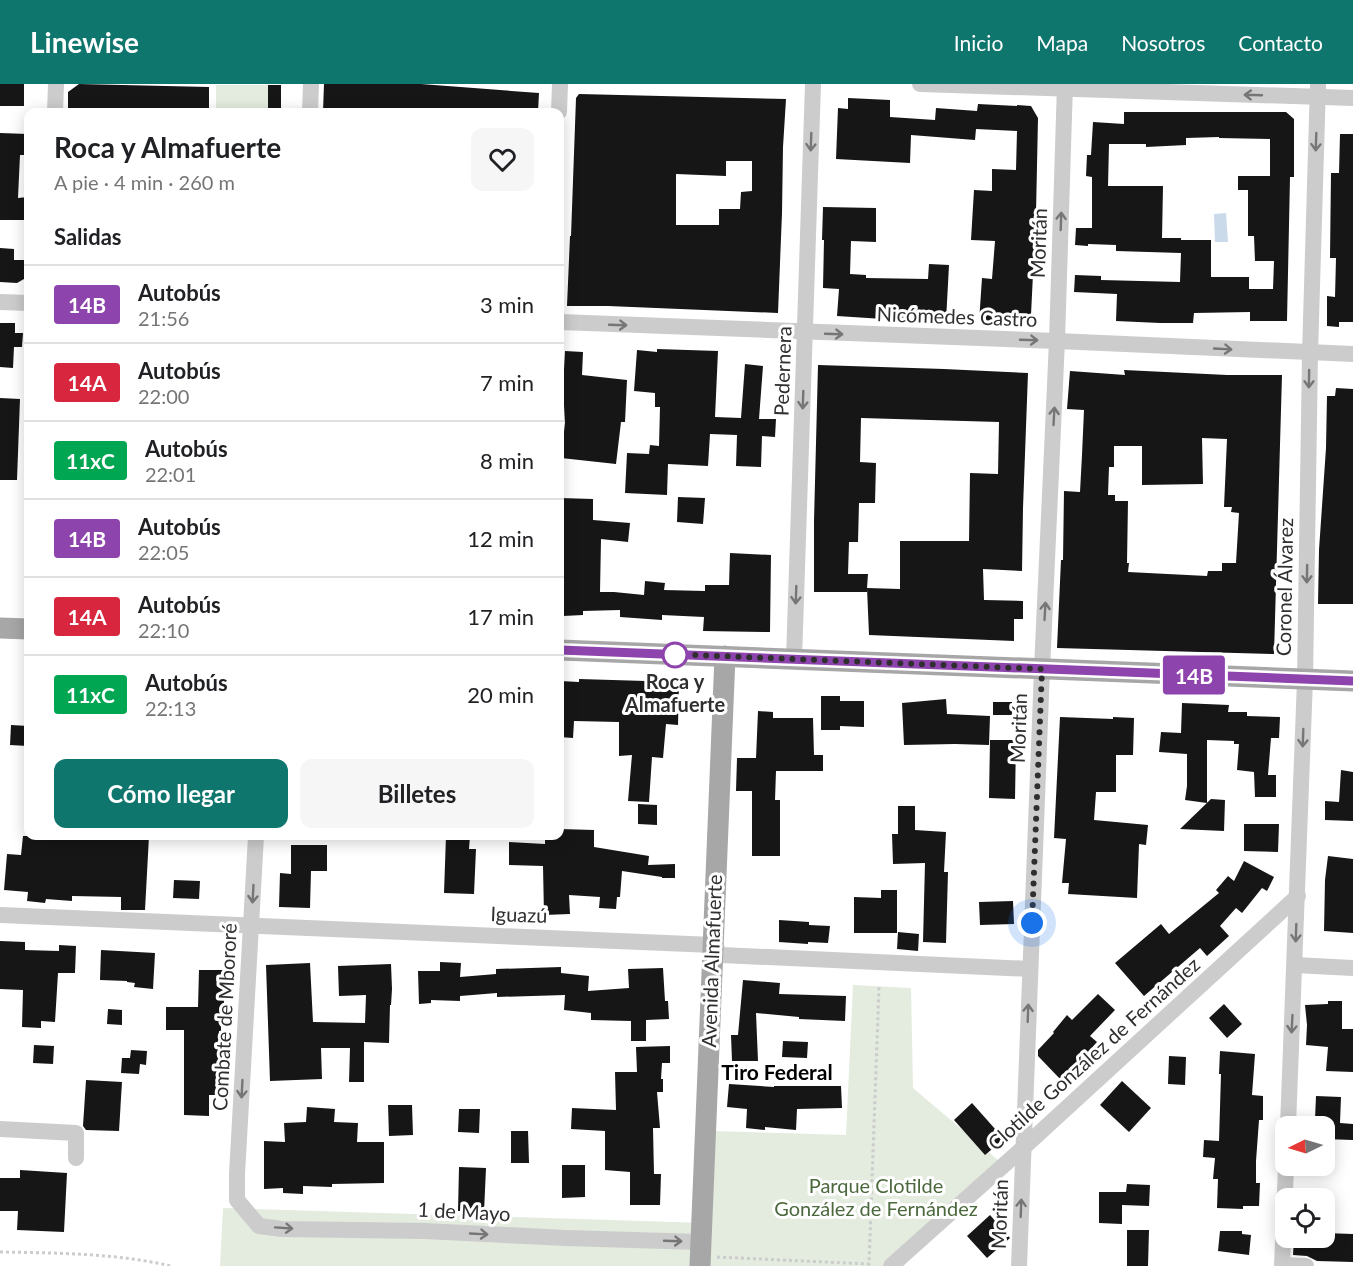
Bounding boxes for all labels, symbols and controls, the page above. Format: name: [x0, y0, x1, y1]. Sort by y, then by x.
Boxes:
text: Linewise: [30, 25, 139, 59]
text: Inicio: [954, 30, 1003, 55]
text: Mapa: [1036, 30, 1088, 55]
text: Nosotros: [1121, 30, 1205, 55]
text: Contacto: [1238, 30, 1323, 55]
one-way arrow: [1243, 90, 1263, 101]
button: heart: [471, 128, 534, 191]
text: Roca y Almafuerte: [54, 130, 281, 164]
one-way arrow: [805, 132, 817, 152]
one-way arrow: [1310, 132, 1322, 152]
text: A pie · 4 min · 260 m: [54, 170, 235, 194]
street label: Moritán: [1025, 208, 1051, 278]
one-way arrow: [1055, 212, 1067, 232]
text: Salidas: [54, 223, 121, 250]
text: Autobús: [138, 279, 221, 306]
text: 3 min: [480, 291, 534, 318]
text: 14B: [68, 292, 106, 317]
street label: Nicómedes Castro: [876, 301, 1038, 331]
text: 21:56: [138, 306, 189, 330]
one-way arrow: [607, 319, 627, 330]
street label: Pedernera: [768, 326, 796, 416]
one-way arrow: [823, 328, 843, 339]
one-way arrow: [1018, 335, 1038, 346]
one-way arrow: [1213, 344, 1233, 355]
text: Autobús: [138, 357, 221, 384]
text: 7 min: [480, 369, 534, 396]
one-way arrow: [1303, 369, 1315, 389]
text: 14A: [68, 370, 106, 395]
text: 22:00: [138, 384, 189, 408]
one-way arrow: [797, 390, 808, 410]
one-way arrow: [1048, 406, 1059, 426]
text: Autobús: [145, 435, 228, 462]
text: 8 min: [480, 447, 534, 474]
text: 11xC: [66, 448, 115, 473]
text: 22:01: [145, 462, 196, 486]
text: Autobús: [138, 513, 221, 540]
street label: Coronel Álvarez: [1271, 518, 1297, 656]
text: 12 min: [467, 525, 534, 552]
text: 14B: [68, 526, 106, 551]
text: 22:05: [138, 540, 189, 564]
one-way arrow: [1301, 564, 1312, 584]
one-way arrow: [791, 585, 802, 605]
text: Autobús: [138, 591, 221, 618]
one-way arrow: [1039, 601, 1050, 621]
text: 17 min: [467, 603, 534, 630]
text: 14A: [68, 604, 106, 629]
text: 22:10: [138, 618, 189, 642]
marker: Roca y Almafuerte: [662, 642, 688, 668]
line badge: 14B: [1160, 656, 1228, 694]
text: 14B: [1175, 663, 1213, 688]
text: Autobús: [145, 669, 228, 696]
place label: Roca y Almafuerte: [624, 669, 725, 716]
text: 20 min: [467, 681, 534, 708]
text: 11xC: [66, 682, 115, 707]
street label: Moritán: [1005, 693, 1031, 763]
text: 22:13: [145, 696, 196, 720]
one-way arrow: [1297, 728, 1309, 748]
button: Cómo llegar: [54, 759, 288, 828]
button: Billetes: [300, 759, 534, 828]
street label: Avenida Almafuerte: [696, 874, 726, 1048]
one-way arrow: [247, 883, 258, 903]
street label: Iguazú: [490, 901, 548, 927]
your location: [1017, 908, 1047, 938]
street label: Combate de Mbororé: [207, 922, 241, 1112]
one-way arrow: [1291, 923, 1302, 943]
street label: Clotilde González de Fernández: [982, 952, 1204, 1155]
one-way arrow: [1023, 1003, 1034, 1023]
one-way arrow: [1287, 1013, 1298, 1033]
district label: Tiro Federal: [721, 1059, 833, 1084]
one-way arrow: [236, 1078, 247, 1098]
north arrow: [1275, 1116, 1335, 1176]
map controls: [1275, 1116, 1335, 1248]
park label: Parque Clotilde González de Fernández: [774, 1173, 978, 1220]
street label: Moritán: [986, 1179, 1012, 1249]
button: locate: [1275, 1188, 1335, 1248]
street label: 1 de Mayo: [417, 1197, 511, 1225]
one-way arrow: [1016, 1198, 1027, 1218]
one-way arrow: [273, 1223, 293, 1234]
one-way arrow: [468, 1228, 488, 1239]
one-way arrow: [663, 1236, 683, 1247]

